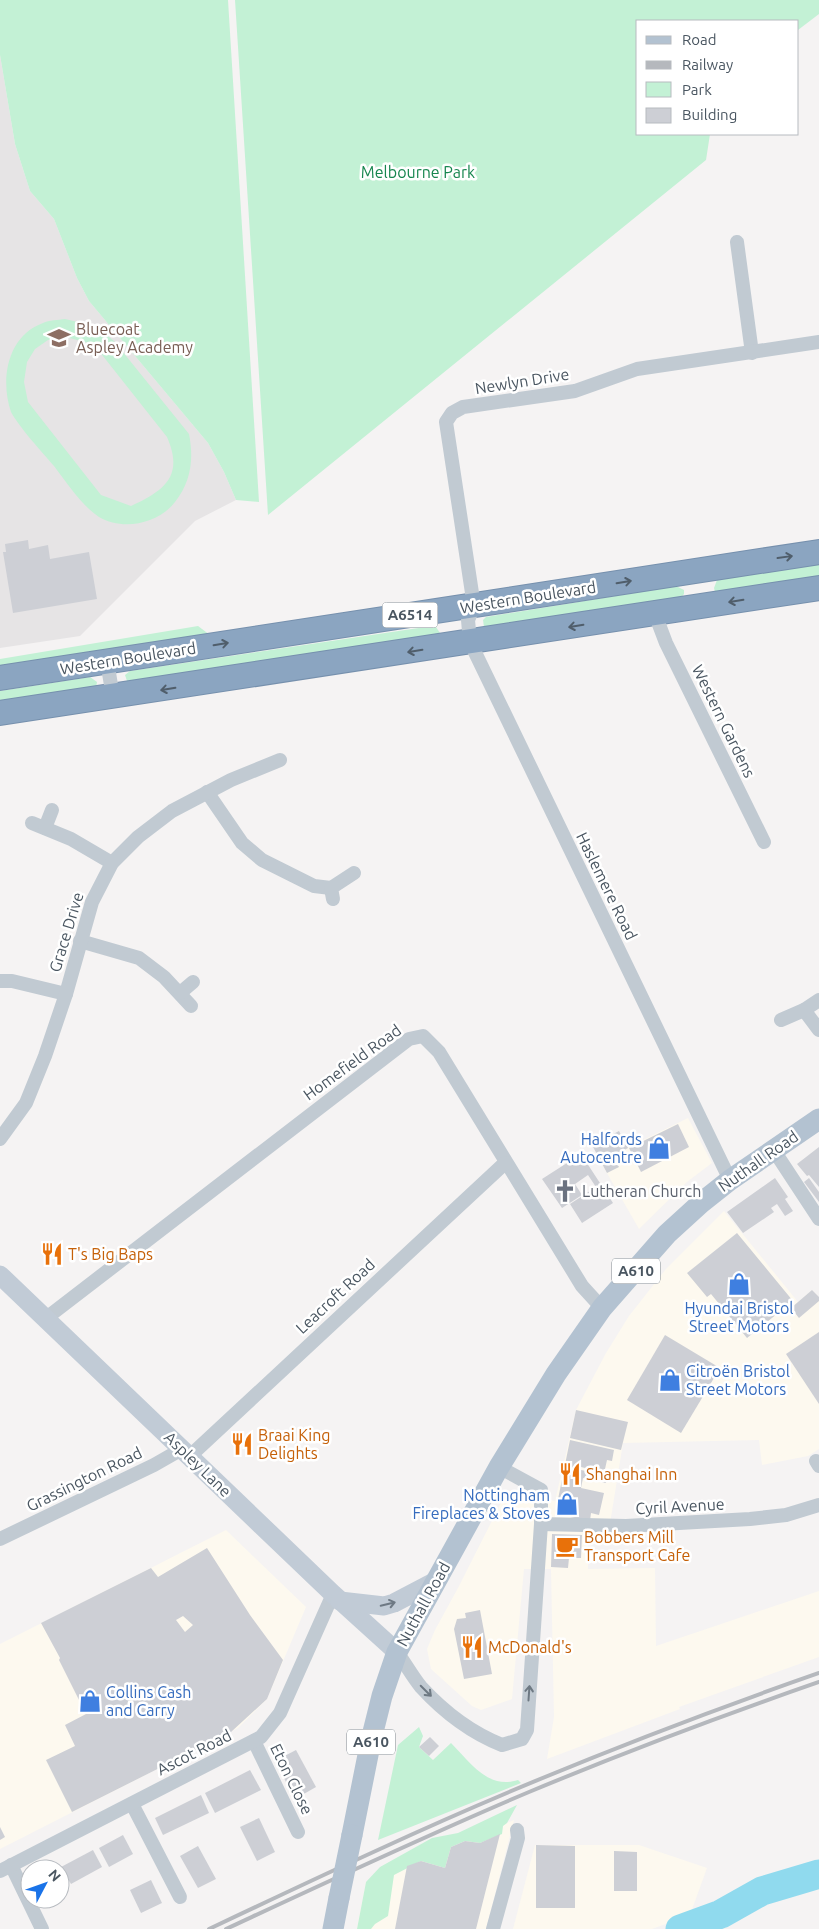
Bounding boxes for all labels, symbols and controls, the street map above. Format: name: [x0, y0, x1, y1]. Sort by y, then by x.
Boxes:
legend: [636, 20, 799, 135]
text: Road: [682, 31, 717, 48]
text: Railway: [682, 56, 733, 73]
text: Park: [682, 81, 712, 98]
text: Building: [682, 106, 737, 123]
park label: Melbourne Park: [361, 163, 475, 181]
place label: Bluecoat Aspley Academy: [76, 320, 193, 356]
school or university icon: Bluecoat Aspley Academy: [46, 325, 72, 351]
street label: Newlyn Drive: [474, 365, 570, 397]
one-way arrow: [776, 552, 792, 562]
one-way arrow: [616, 576, 632, 586]
street label: Western Boulevard: [459, 577, 597, 617]
one-way arrow: [729, 597, 745, 607]
road number: A6514: [382, 602, 438, 628]
one-way arrow: [568, 621, 584, 631]
street label: Western Boulevard: [59, 638, 197, 678]
one-way arrow: [213, 639, 229, 649]
one-way arrow: [407, 646, 423, 656]
street label: Western Gardens: [689, 662, 759, 780]
one-way arrow: [160, 684, 176, 694]
street label: Haslemere Road: [573, 829, 641, 943]
street label: Grace Drive: [45, 890, 87, 974]
street label: Homefield Road: [300, 1021, 404, 1103]
street label: Nuthall Road: [715, 1127, 801, 1195]
place label: Halfords Autocentre: [560, 1130, 642, 1166]
shop icon: Halfords Autocentre: [646, 1135, 672, 1161]
church icon: Lutheran Church: [552, 1178, 578, 1204]
place label: Lutheran Church: [582, 1182, 701, 1200]
restaurant icon: T's Big Baps: [39, 1241, 65, 1267]
place label: T's Big Baps: [68, 1245, 153, 1263]
street label: Leacroft Road: [292, 1255, 378, 1337]
road number: A610: [612, 1258, 660, 1284]
shop icon: Hyundai Bristol Street Motors: [726, 1271, 752, 1297]
place label: Hyundai Bristol Street Motors: [684, 1299, 794, 1335]
place label: Citroën Bristol Street Motors: [686, 1362, 790, 1398]
shop icon: Citroën Bristol Street Motors: [657, 1367, 683, 1393]
place label: Braai King Delights: [258, 1426, 331, 1462]
street label: Aspley Lane: [161, 1428, 235, 1500]
restaurant icon: Braai King Delights: [229, 1431, 255, 1457]
street label: Grassington Road: [23, 1443, 145, 1515]
restaurant icon: Shanghai Inn: [557, 1461, 583, 1487]
place label: Shanghai Inn: [586, 1465, 677, 1483]
place label: Nottingham Fireplaces & Stoves: [413, 1486, 550, 1522]
shop icon: Nottingham Fireplaces & Stoves: [554, 1491, 580, 1517]
street label: Cyril Avenue: [635, 1495, 725, 1517]
place label: Bobbers Mill Transport Cafe: [584, 1528, 690, 1564]
cafe icon: Bobbers Mill Transport Cafe: [554, 1533, 580, 1559]
street label: Nuthall Road: [393, 1559, 453, 1649]
one-way arrow: [380, 1599, 396, 1608]
restaurant icon: McDonald's: [459, 1634, 485, 1660]
place label: McDonald's: [488, 1638, 572, 1656]
place label: Collins Cash and Carry: [106, 1683, 191, 1719]
one-way arrow: [420, 1684, 432, 1697]
one-way arrow: [525, 1685, 534, 1701]
shop icon: Collins Cash and Carry: [77, 1688, 103, 1714]
street label: Ascot Road: [154, 1726, 234, 1778]
road number: A610: [347, 1730, 395, 1754]
street label: Eton Close: [267, 1741, 317, 1817]
north arrow: [20, 1859, 70, 1909]
text: N: [45, 1866, 64, 1885]

